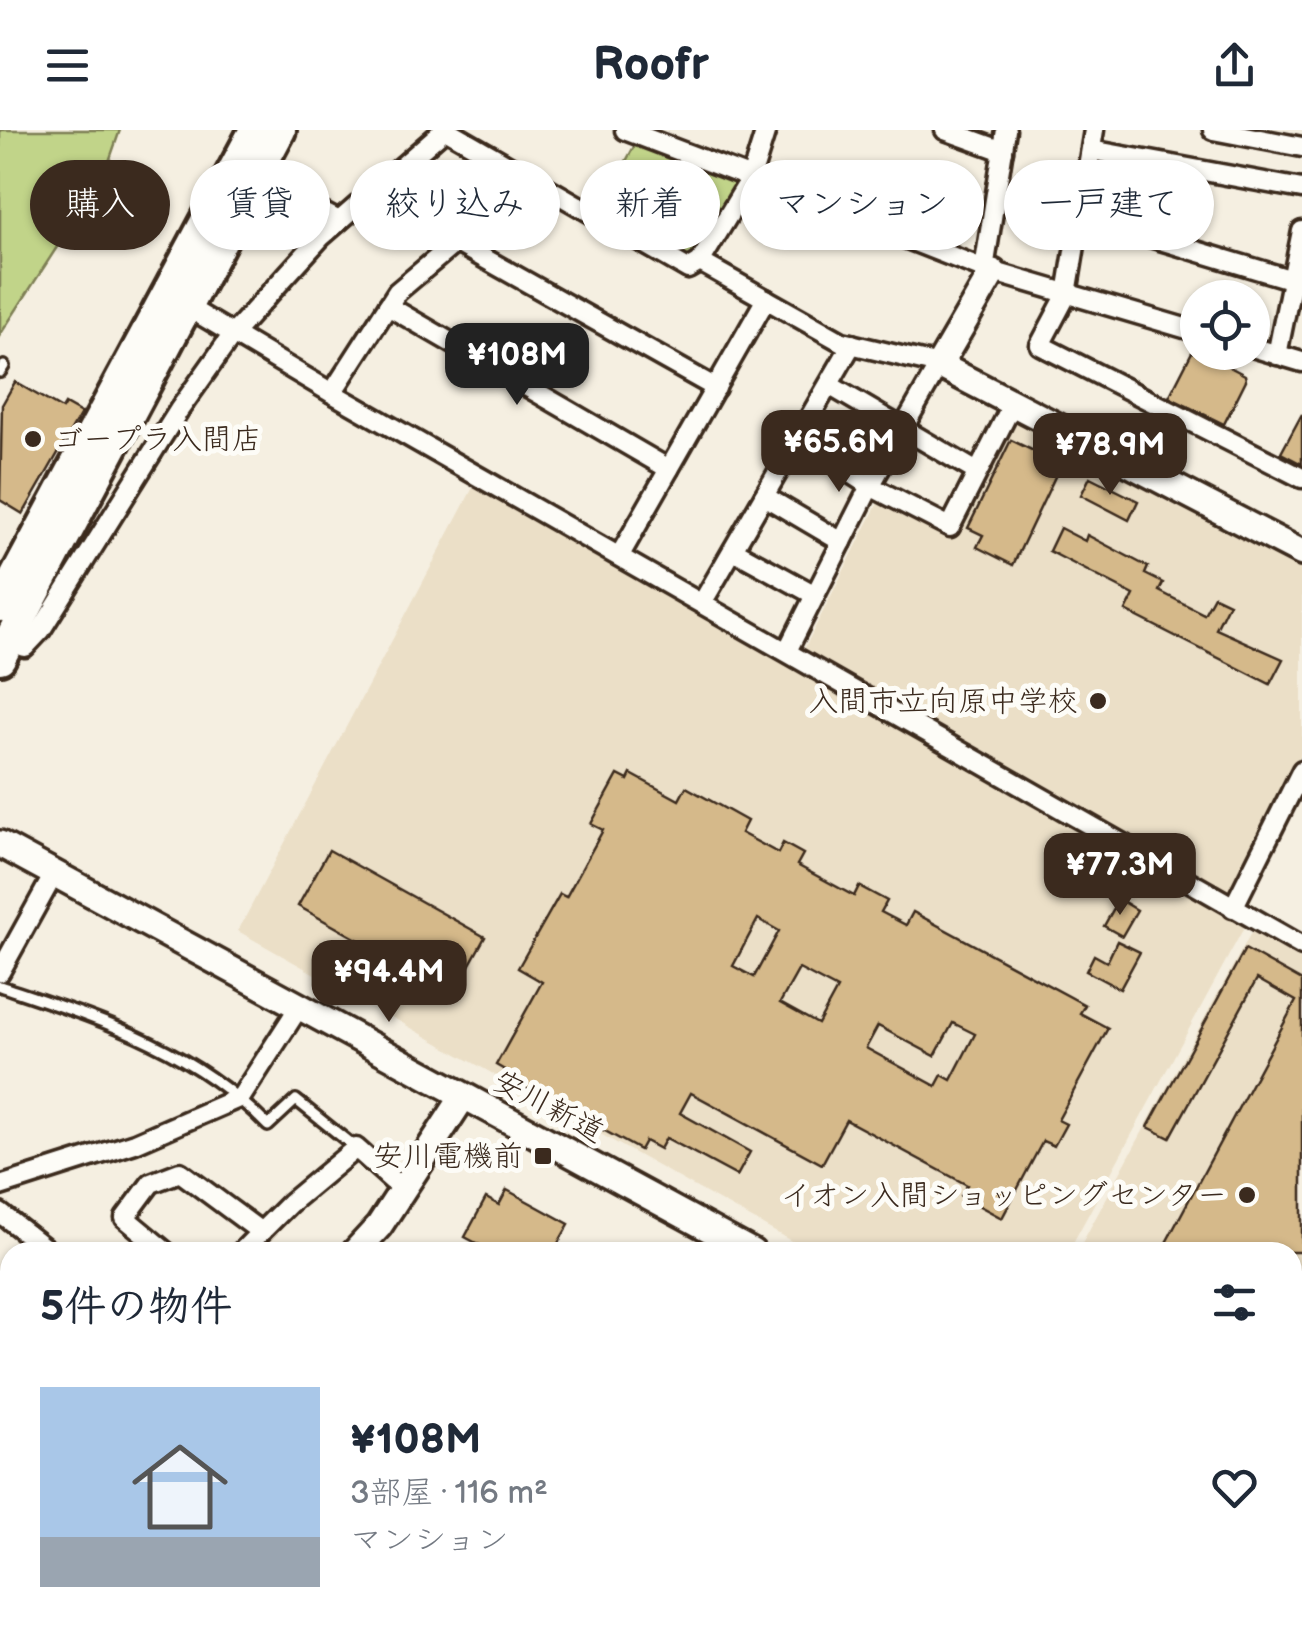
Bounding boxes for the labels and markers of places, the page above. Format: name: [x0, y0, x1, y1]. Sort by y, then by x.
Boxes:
pin: ¥108M: [447, 323, 587, 408]
pin: ¥65.6M: [758, 410, 920, 495]
pin: ¥78.9M: [1029, 413, 1191, 498]
place label: ゴープラ入間店: [53, 422, 262, 458]
marker: ゴープラ入間店: [22, 428, 44, 450]
place label: 入間市立向原中学校: [808, 684, 1078, 720]
marker: 入間市立向原中学校: [1087, 690, 1109, 712]
pin: ¥77.3M: [1039, 833, 1201, 918]
pin: ¥94.4M: [308, 940, 470, 1025]
place label: 安川電機前: [373, 1139, 523, 1175]
marker: 安川電機前: [532, 1145, 554, 1167]
place label: イオン入間ショッピングセンター: [781, 1178, 1227, 1214]
marker: イオン入間ショッピングセンター: [1236, 1184, 1258, 1206]

